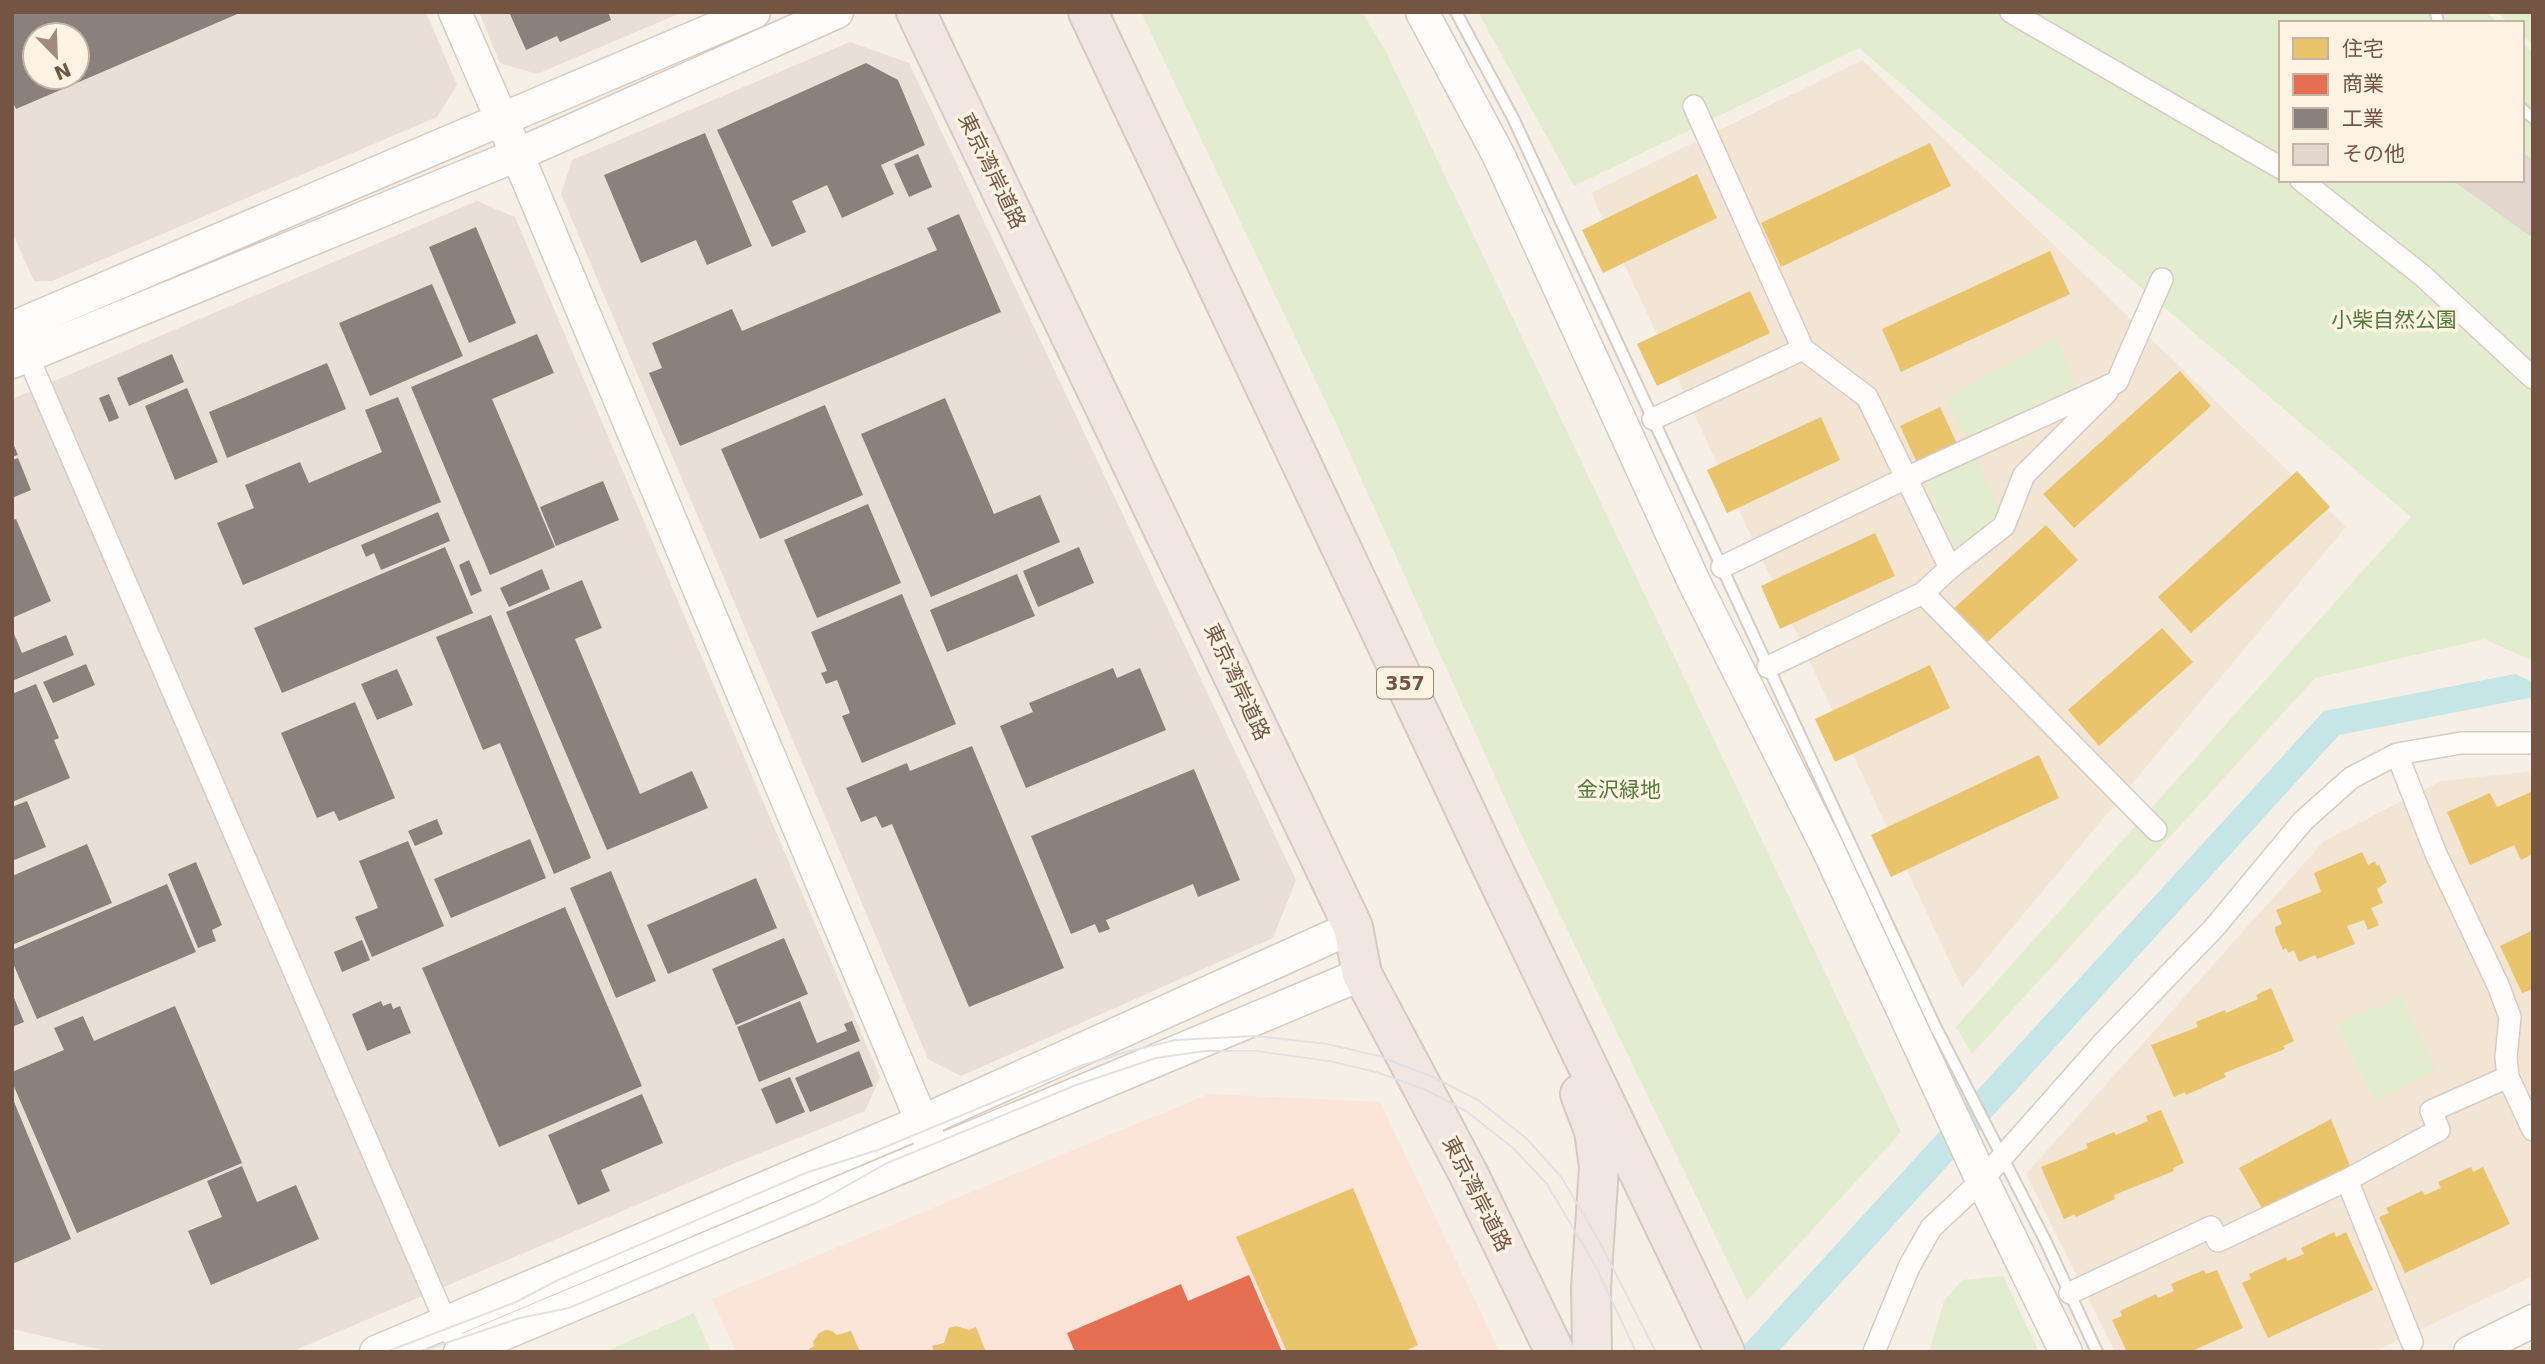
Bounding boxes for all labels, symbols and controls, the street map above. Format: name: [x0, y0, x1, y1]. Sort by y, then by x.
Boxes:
north arrow: [21, 21, 91, 91]
legend: [2279, 21, 2524, 182]
text: 住宅: [2342, 37, 2384, 61]
text: N: [51, 58, 74, 85]
text: 商業: [2342, 72, 2384, 96]
text: 工業: [2342, 107, 2384, 131]
street label: 東京湾岸道路: [954, 109, 1030, 233]
text: その他: [2342, 142, 2405, 166]
park label: 小柴自然公園: [2331, 308, 2457, 332]
street label: 東京湾岸道路: [1199, 620, 1275, 744]
road number: 357: [1377, 668, 1433, 698]
park label: 金沢緑地: [1577, 778, 1661, 802]
street label: 東京湾岸道路: [1438, 1132, 1516, 1256]

